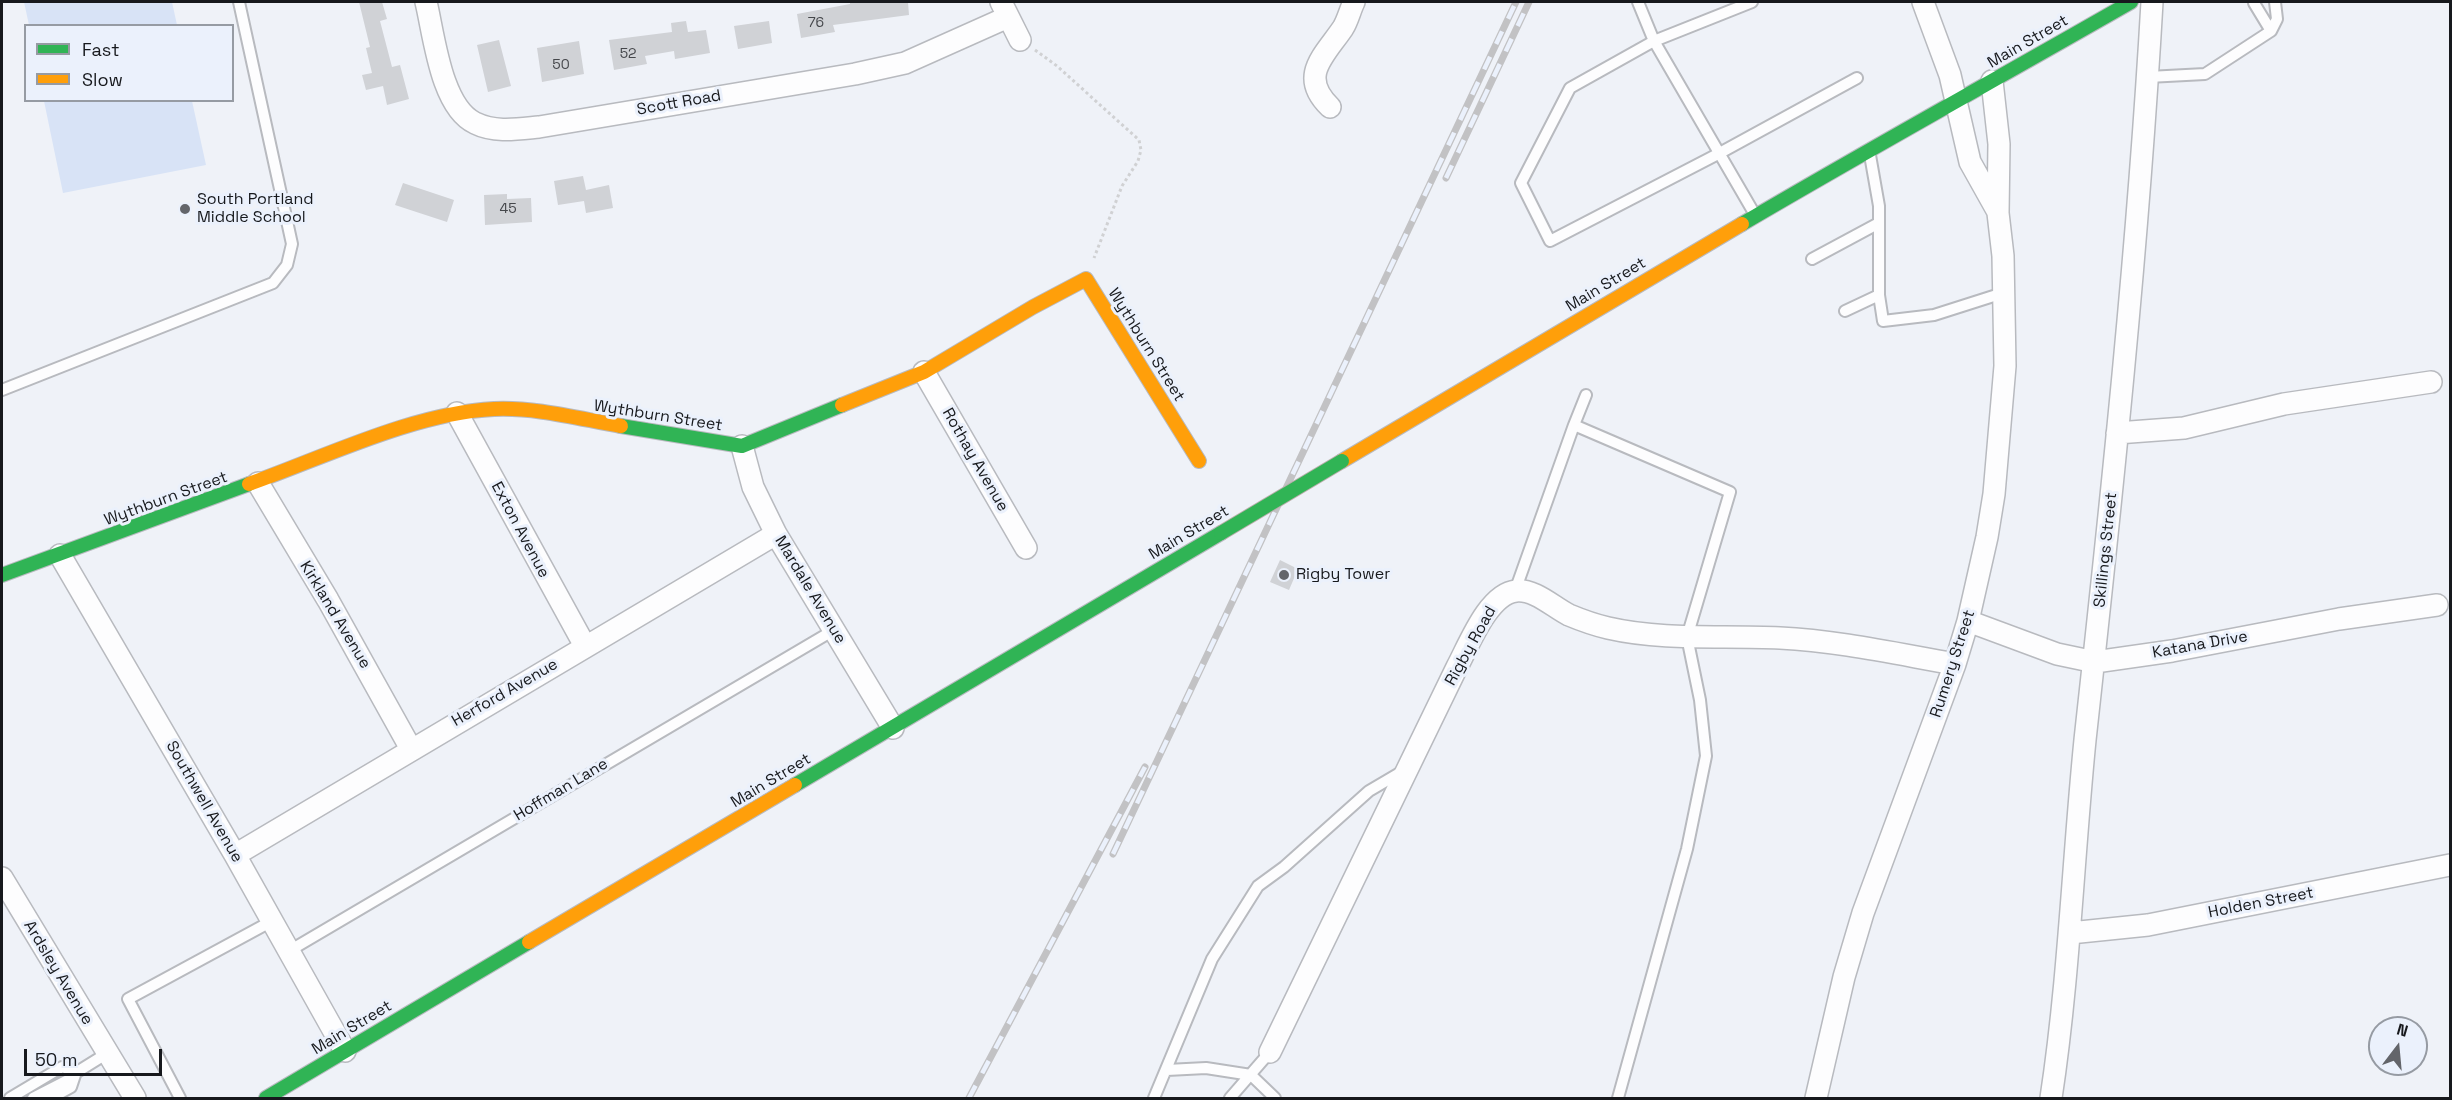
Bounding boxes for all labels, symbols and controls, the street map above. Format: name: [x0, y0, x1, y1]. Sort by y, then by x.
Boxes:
street label: Main Street: [1984, 11, 2072, 73]
house number: 76: [808, 15, 824, 31]
legend: [24, 24, 234, 102]
text: Fast: [82, 38, 119, 61]
house number: 52: [620, 46, 636, 62]
house number: 50: [552, 57, 570, 73]
text: Slow: [82, 68, 123, 91]
street label: Scott Road: [635, 86, 723, 120]
place label: South Portland Middle School: [197, 190, 314, 228]
house number: 45: [499, 201, 517, 217]
marker: South Portland Middle School: [178, 202, 192, 216]
street label: Main Street: [1563, 254, 1649, 316]
street label: Wythburn Street: [1103, 285, 1189, 405]
street label: Wythburn Street: [592, 396, 724, 436]
street label: Rothay Avenue: [938, 405, 1012, 515]
street label: Wythburn Street: [102, 468, 230, 530]
street label: Exton Avenue: [487, 479, 553, 581]
street label: Skillings Street: [2090, 492, 2122, 608]
street label: Main Street: [1146, 502, 1232, 564]
street label: Mardale Avenue: [770, 533, 850, 647]
street label: Kirkland Avenue: [295, 558, 375, 672]
place label: Rigby Tower: [1296, 565, 1390, 585]
marker: Rigby Tower: [1277, 568, 1291, 582]
street label: Rigby Road: [1441, 603, 1501, 689]
street label: Rumery Street: [1927, 608, 1979, 720]
street label: Katana Drive: [2151, 627, 2249, 663]
street label: Herford Avenue: [449, 655, 561, 731]
street label: Southwell Avenue: [161, 738, 247, 866]
street label: Main Street: [728, 750, 814, 812]
street label: Hoffman Lane: [510, 754, 612, 826]
street label: Holden Street: [2207, 883, 2315, 923]
street label: Ardsley Avenue: [19, 917, 97, 1029]
street label: Main Street: [309, 997, 395, 1059]
north arrow: [2368, 1016, 2428, 1076]
text: N: [2394, 1019, 2411, 1042]
scale bar: [27, 1037, 165, 1075]
text: 50 m: [35, 1048, 77, 1071]

